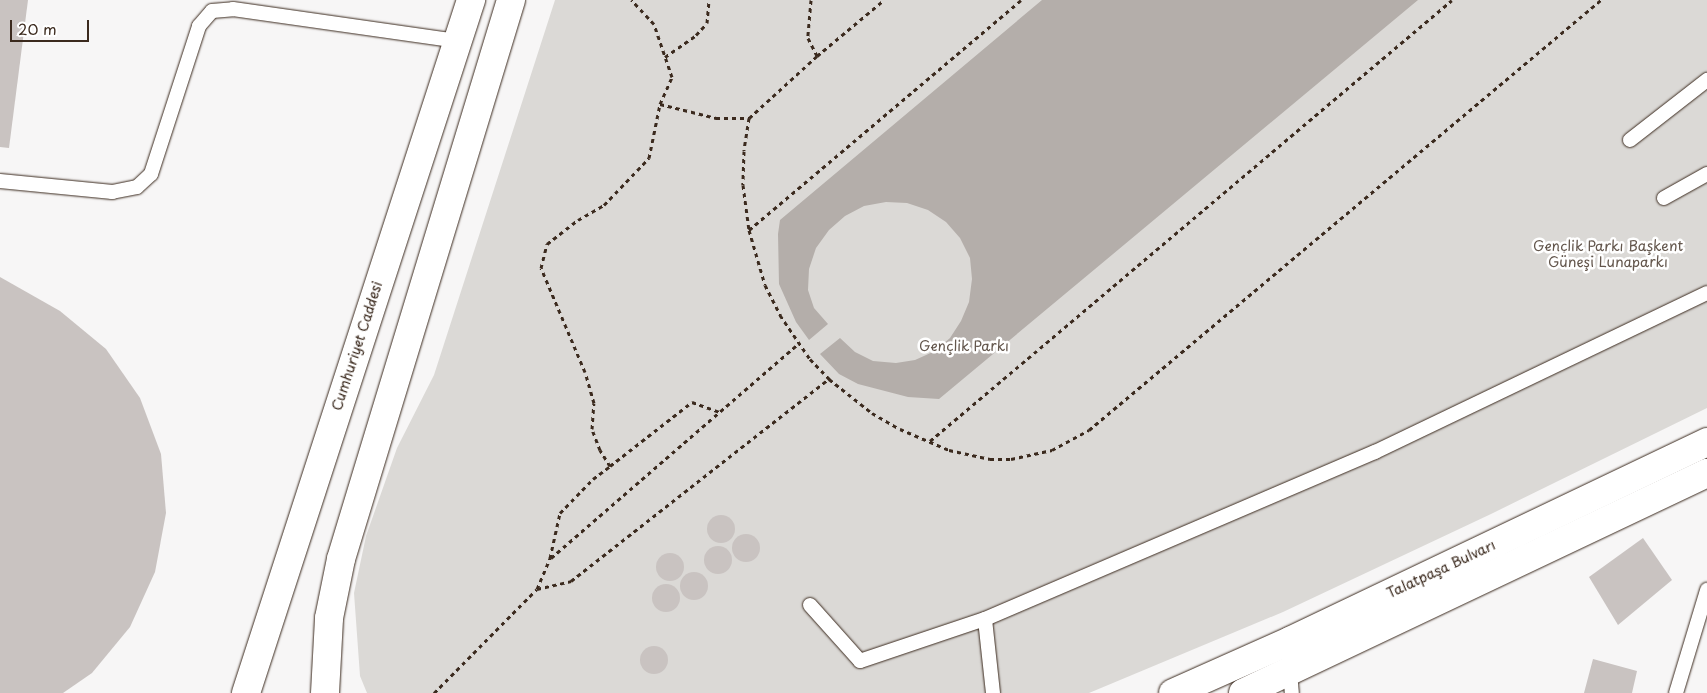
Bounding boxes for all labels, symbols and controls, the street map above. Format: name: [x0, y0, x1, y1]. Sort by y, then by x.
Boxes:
scale bar: [12, 10, 91, 42]
text: 20 m: [18, 17, 57, 40]
park label: Gençlik Parkı Başkent Güneşi Lunaparkı: [1533, 238, 1683, 270]
street label: Cumhuriyet Caddesi: [328, 278, 386, 414]
park label: Gençlik Parkı: [919, 338, 1009, 354]
street label: Talatpaşa Bulvarı: [1383, 536, 1499, 602]

